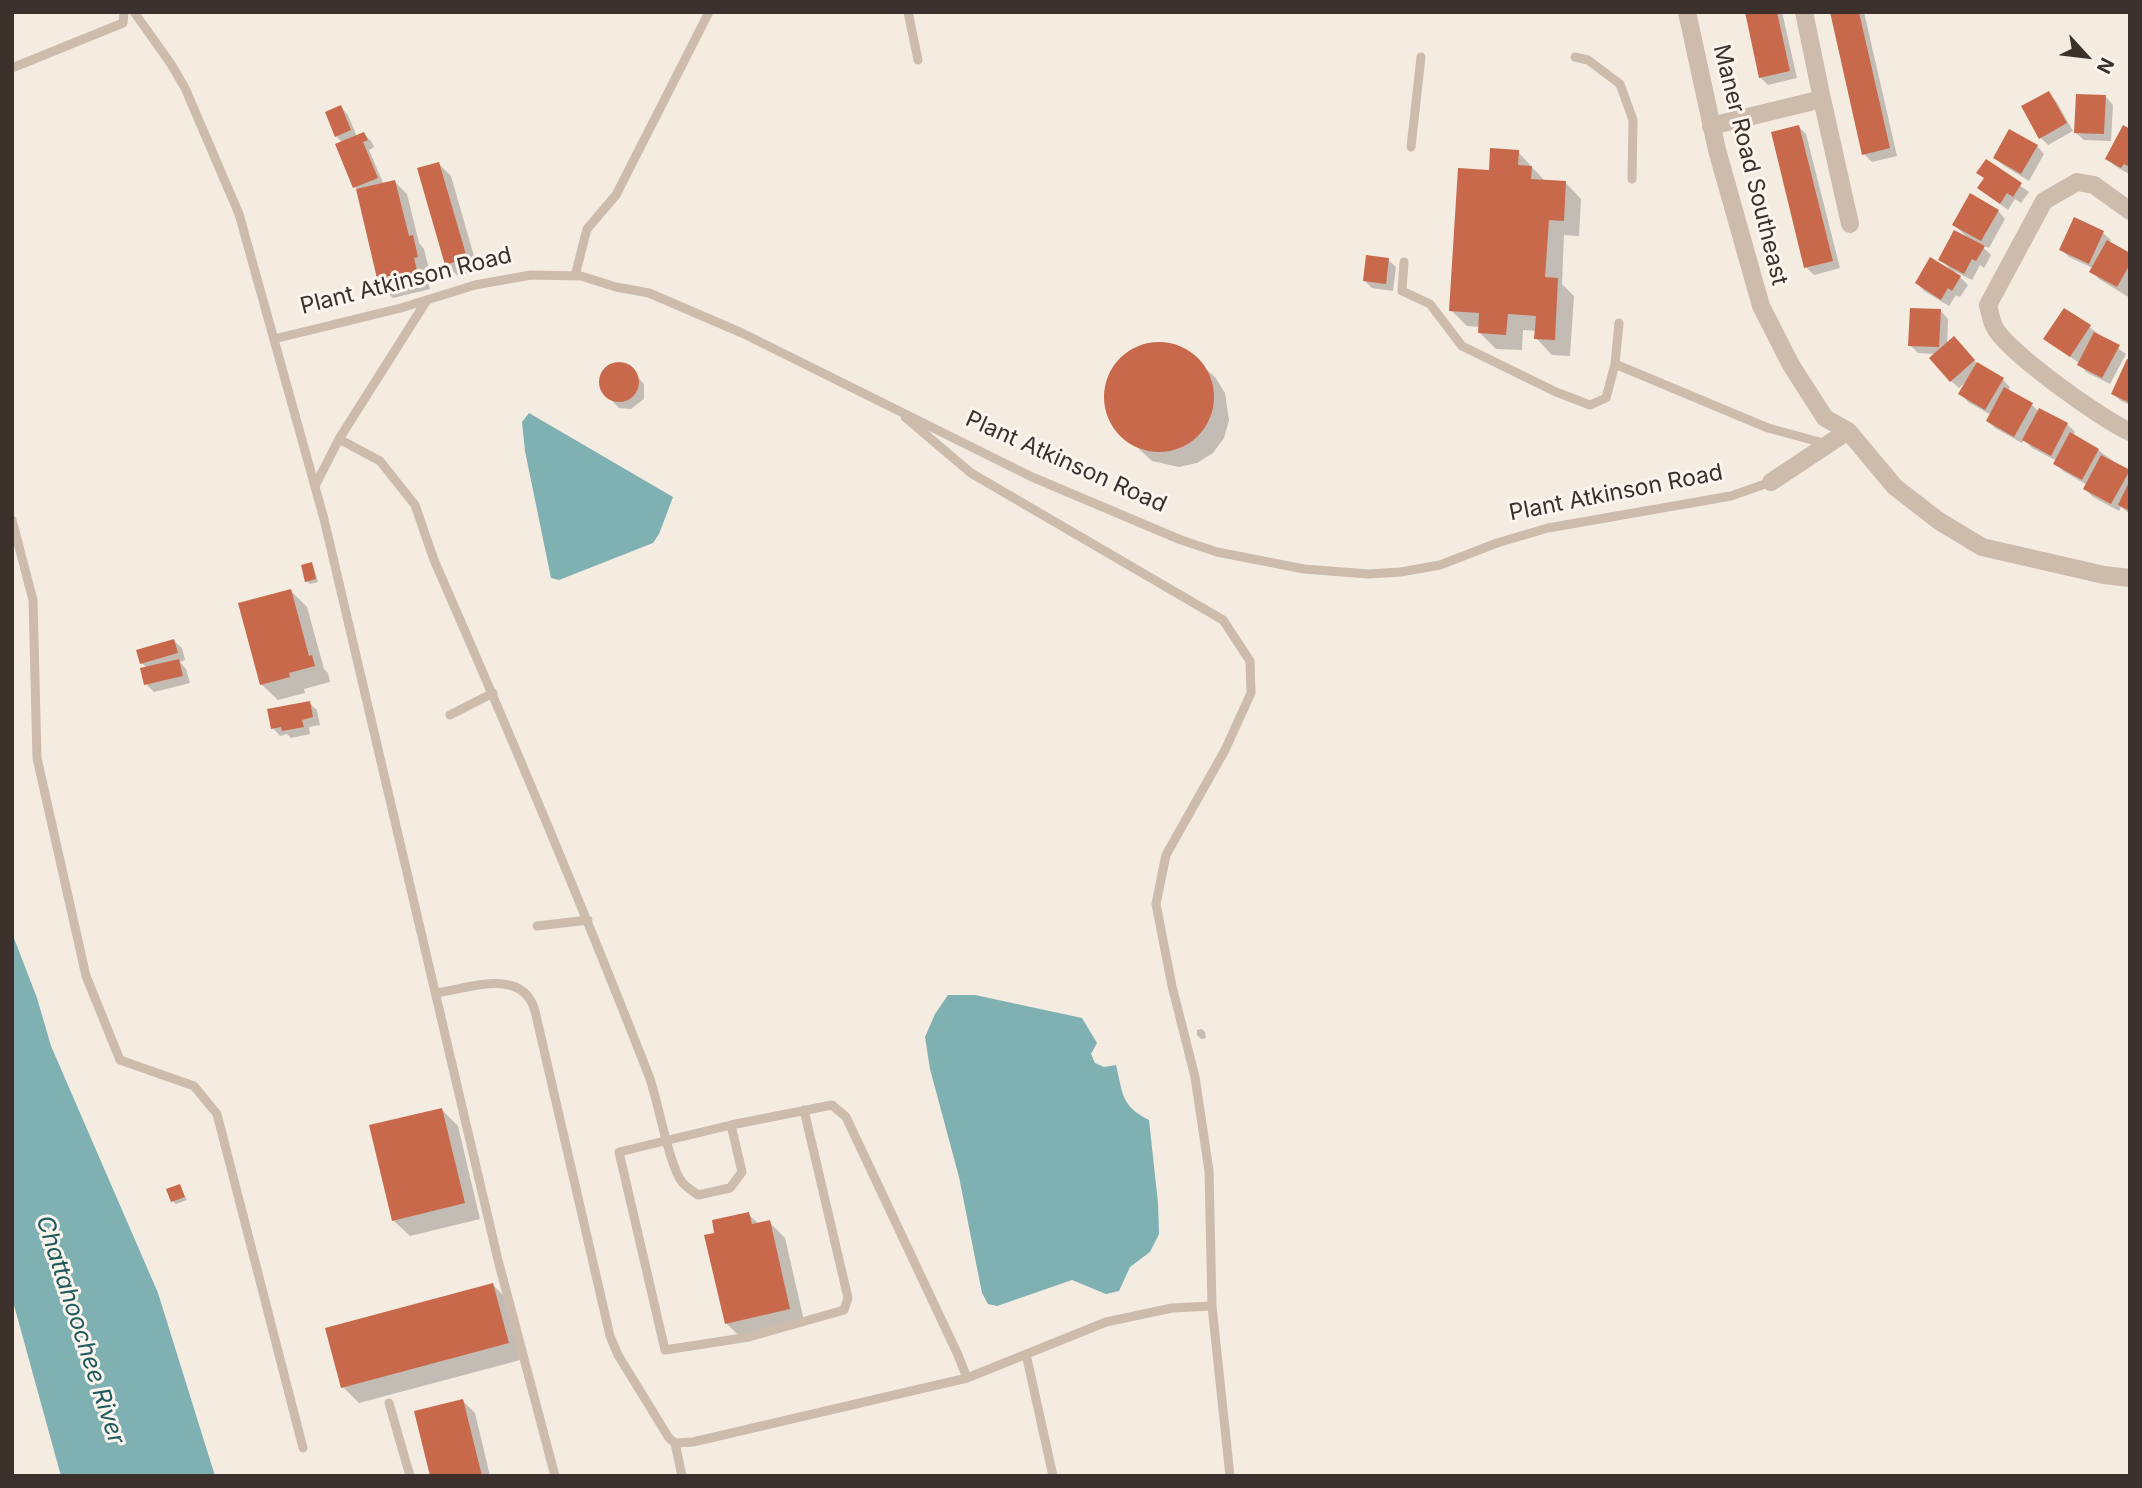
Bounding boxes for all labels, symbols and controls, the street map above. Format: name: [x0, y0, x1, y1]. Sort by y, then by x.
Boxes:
north arrow: [2051, 21, 2121, 91]
street label: Maner Road Southeast: [1707, 42, 1793, 288]
text: N: [2092, 54, 2119, 77]
street label: Plant Atkinson Road: [297, 241, 515, 321]
street label: Plant Atkinson Road: [961, 405, 1171, 519]
street label: Plant Atkinson Road: [1507, 459, 1725, 527]
water label: Chattahoochee River: [29, 1212, 131, 1448]

